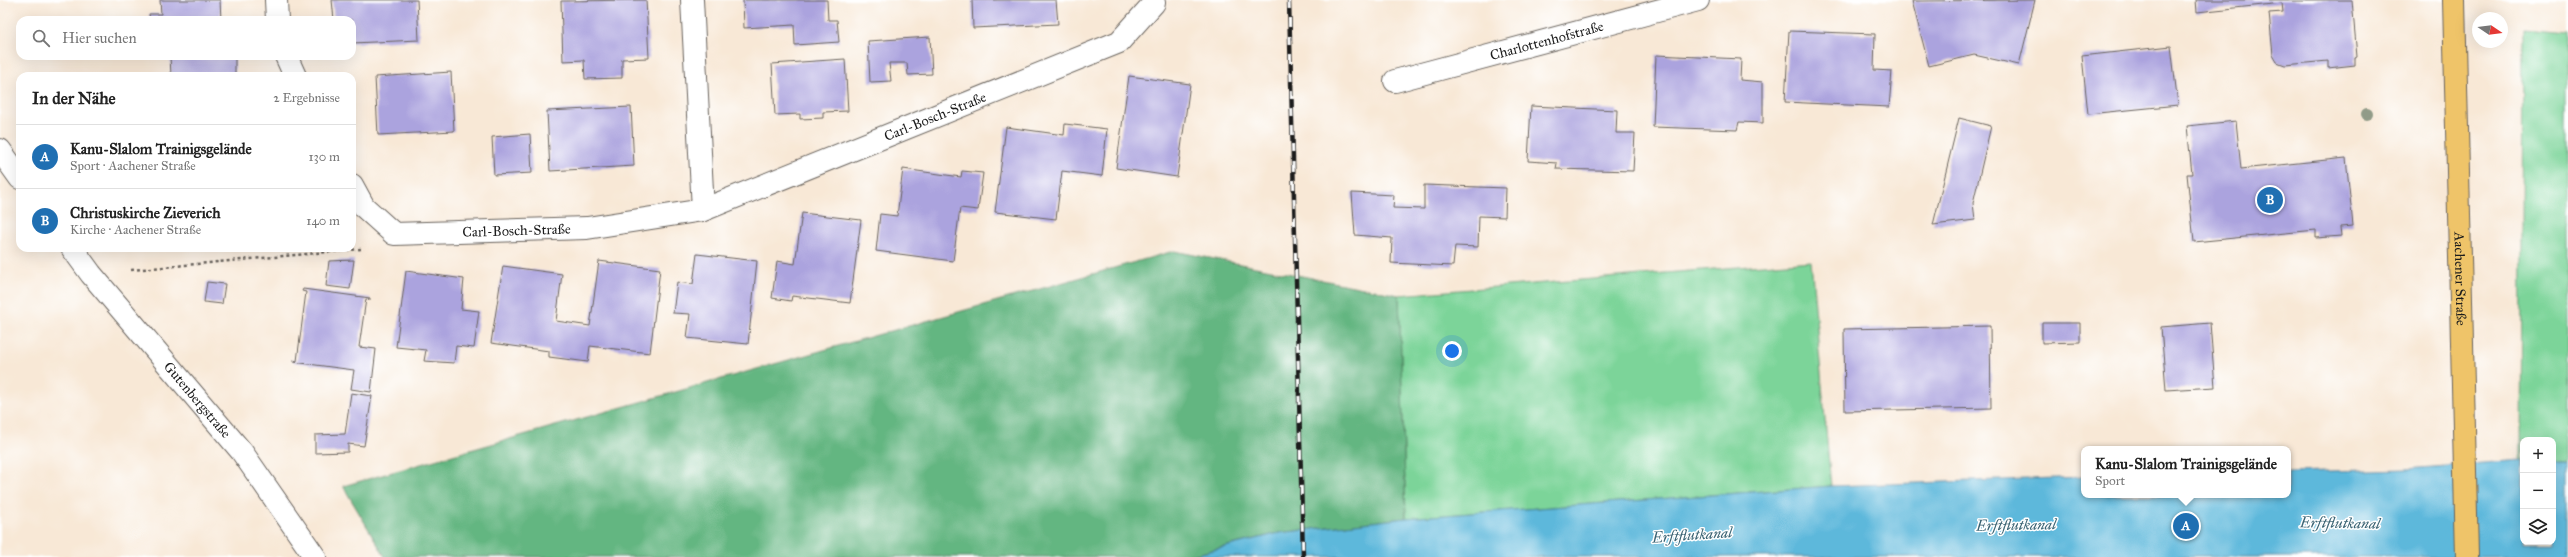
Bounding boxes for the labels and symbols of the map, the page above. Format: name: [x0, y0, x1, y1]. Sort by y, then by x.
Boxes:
north arrow: [2472, 12, 2508, 48]
street label: Charlottenhofstraße: [1488, 18, 1605, 64]
street label: Carl-Bosch-Straße: [882, 89, 989, 145]
pin: B: [2257, 185, 2283, 215]
street label: Carl-Bosch-Straße: [462, 221, 571, 241]
street label: Aachener Straße: [2450, 231, 2470, 326]
your location: [1442, 341, 1462, 361]
street label: Gutenbergstraße: [160, 358, 234, 442]
pin: A: [2173, 511, 2199, 541]
water label: Erftflutkanal: [2299, 513, 2382, 534]
water label: Erftflutkanal: [1975, 515, 2058, 536]
water label: Erftflutkanal: [1650, 523, 1735, 548]

